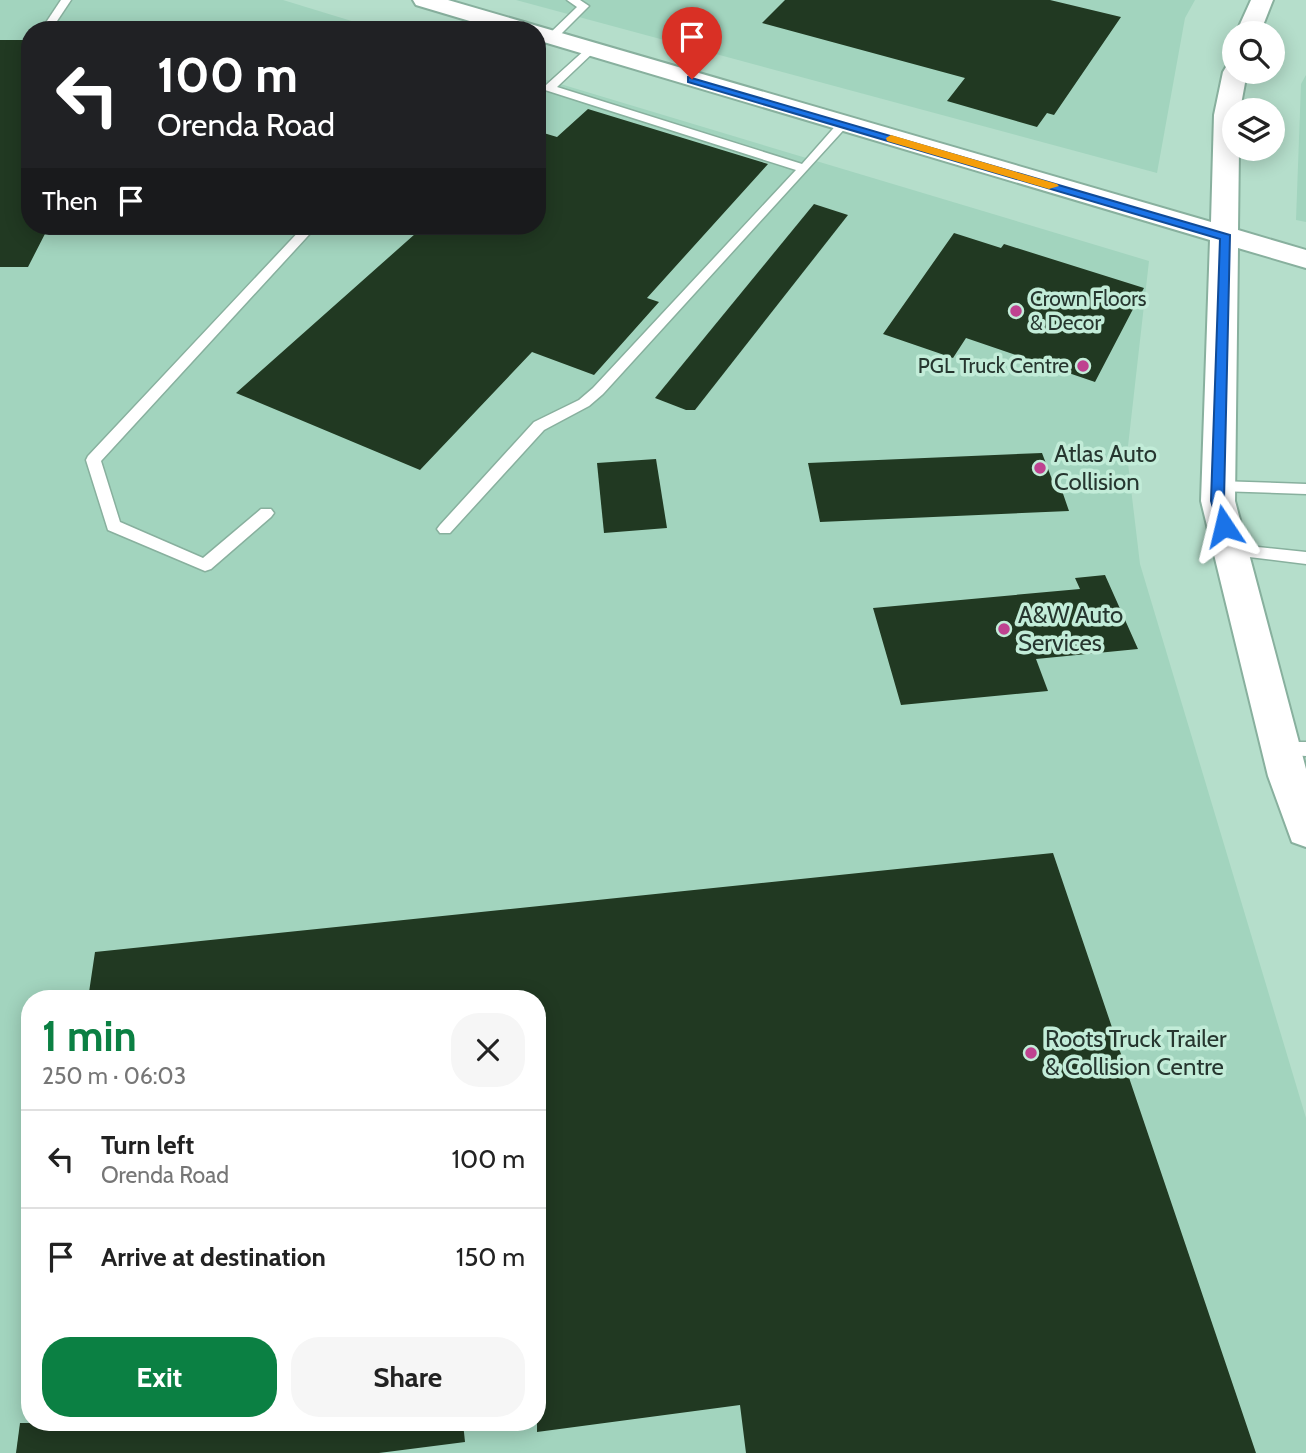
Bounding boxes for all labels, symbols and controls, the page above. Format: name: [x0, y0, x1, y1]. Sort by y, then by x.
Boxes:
pin: [662, 7, 722, 79]
icon: arrive: [673, 18, 711, 56]
map controls: [1222, 21, 1285, 161]
button: search: [1222, 21, 1285, 84]
text: 100 m: [157, 45, 298, 104]
icon: left: [42, 49, 133, 140]
button: layers: [1222, 98, 1285, 161]
text: Orenda Road: [157, 105, 335, 144]
icon: arrive: [112, 182, 150, 220]
text: Then: [42, 185, 98, 217]
place label: Crown Floors & Decor: [1030, 286, 1147, 335]
marker: Crown Floors & Decor: [1008, 303, 1024, 319]
place label: PGL Truck Centre: [918, 353, 1069, 378]
marker: PGL Truck Centre: [1075, 358, 1091, 374]
place label: Atlas Auto Collision: [1054, 439, 1157, 496]
marker: Atlas Auto Collision: [1032, 460, 1048, 476]
position arrow: [1187, 489, 1261, 563]
place label: A&W Auto Services: [1018, 600, 1123, 657]
marker: A&W Auto Services: [996, 621, 1012, 637]
text: 1 min: [42, 1010, 137, 1062]
button: close: [451, 1013, 525, 1087]
place label: Roots Truck Trailer & Collision Centre: [1045, 1024, 1227, 1081]
marker: Roots Truck Trailer & Collision Centre: [1023, 1045, 1039, 1061]
text: 250 m · 06:03: [42, 1062, 186, 1090]
text: Turn left: [101, 1129, 194, 1161]
icon: left: [42, 1140, 80, 1178]
text: 100 m: [452, 1143, 525, 1175]
text: Orenda Road: [101, 1161, 229, 1189]
icon: arrive: [42, 1238, 80, 1276]
text: Arrive at destination: [101, 1241, 326, 1273]
text: 150 m: [456, 1241, 525, 1273]
button: Exit: [42, 1337, 277, 1417]
button: Share: [291, 1337, 525, 1417]

